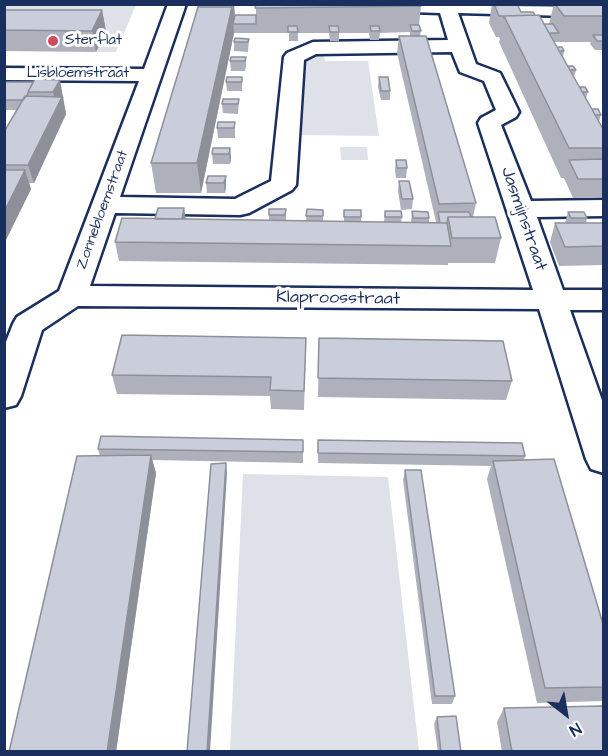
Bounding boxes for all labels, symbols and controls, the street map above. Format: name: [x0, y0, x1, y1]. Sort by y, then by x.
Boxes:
place label: Sterflat: [65, 32, 122, 50]
marker: Sterflat: [46, 34, 60, 48]
street label: Lisbloemstraat: [27, 65, 129, 83]
street label: Zonnebloemstraat: [73, 148, 133, 272]
street label: Jasmijnstraat: [495, 164, 551, 274]
street label: Klaproosstraat: [276, 287, 400, 311]
north arrow: [536, 684, 596, 744]
text: N: [565, 717, 585, 741]

